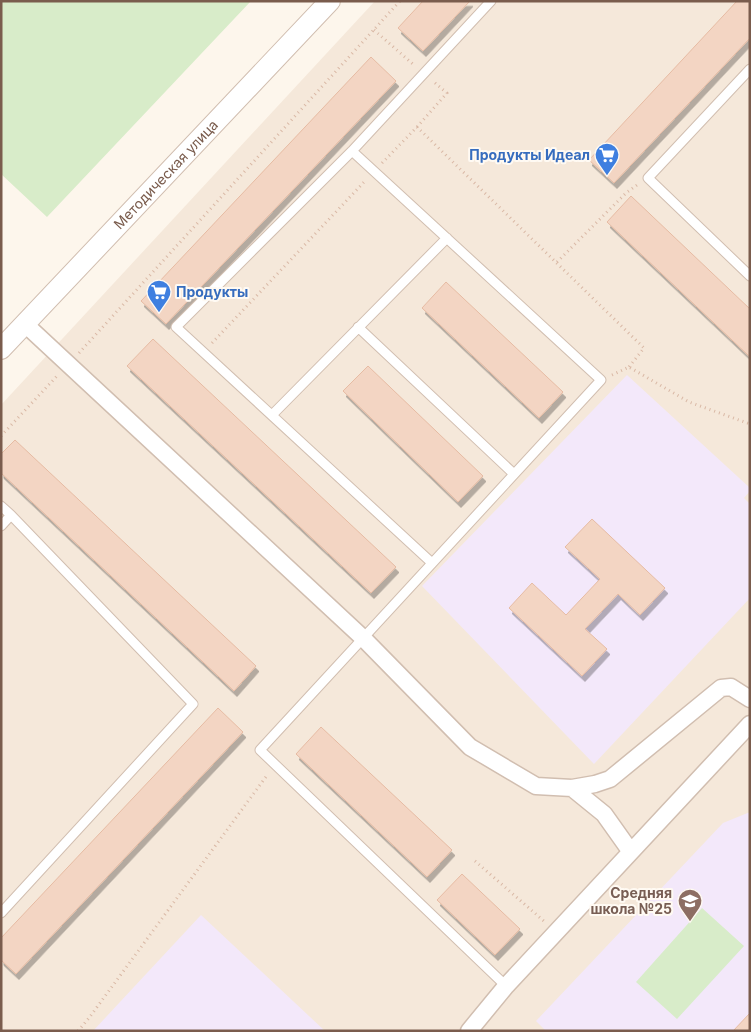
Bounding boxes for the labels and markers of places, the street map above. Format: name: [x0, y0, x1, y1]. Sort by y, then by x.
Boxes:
supermarket icon: Продукты Идеал: [594, 142, 620, 176]
place label: Продукты Идеал: [469, 146, 590, 163]
supermarket icon: Продукты: [146, 279, 172, 313]
place label: Продукты: [176, 283, 248, 300]
place label: Средняя школа №25: [590, 884, 672, 917]
school or university icon: Средняя школа №25: [677, 888, 703, 922]

